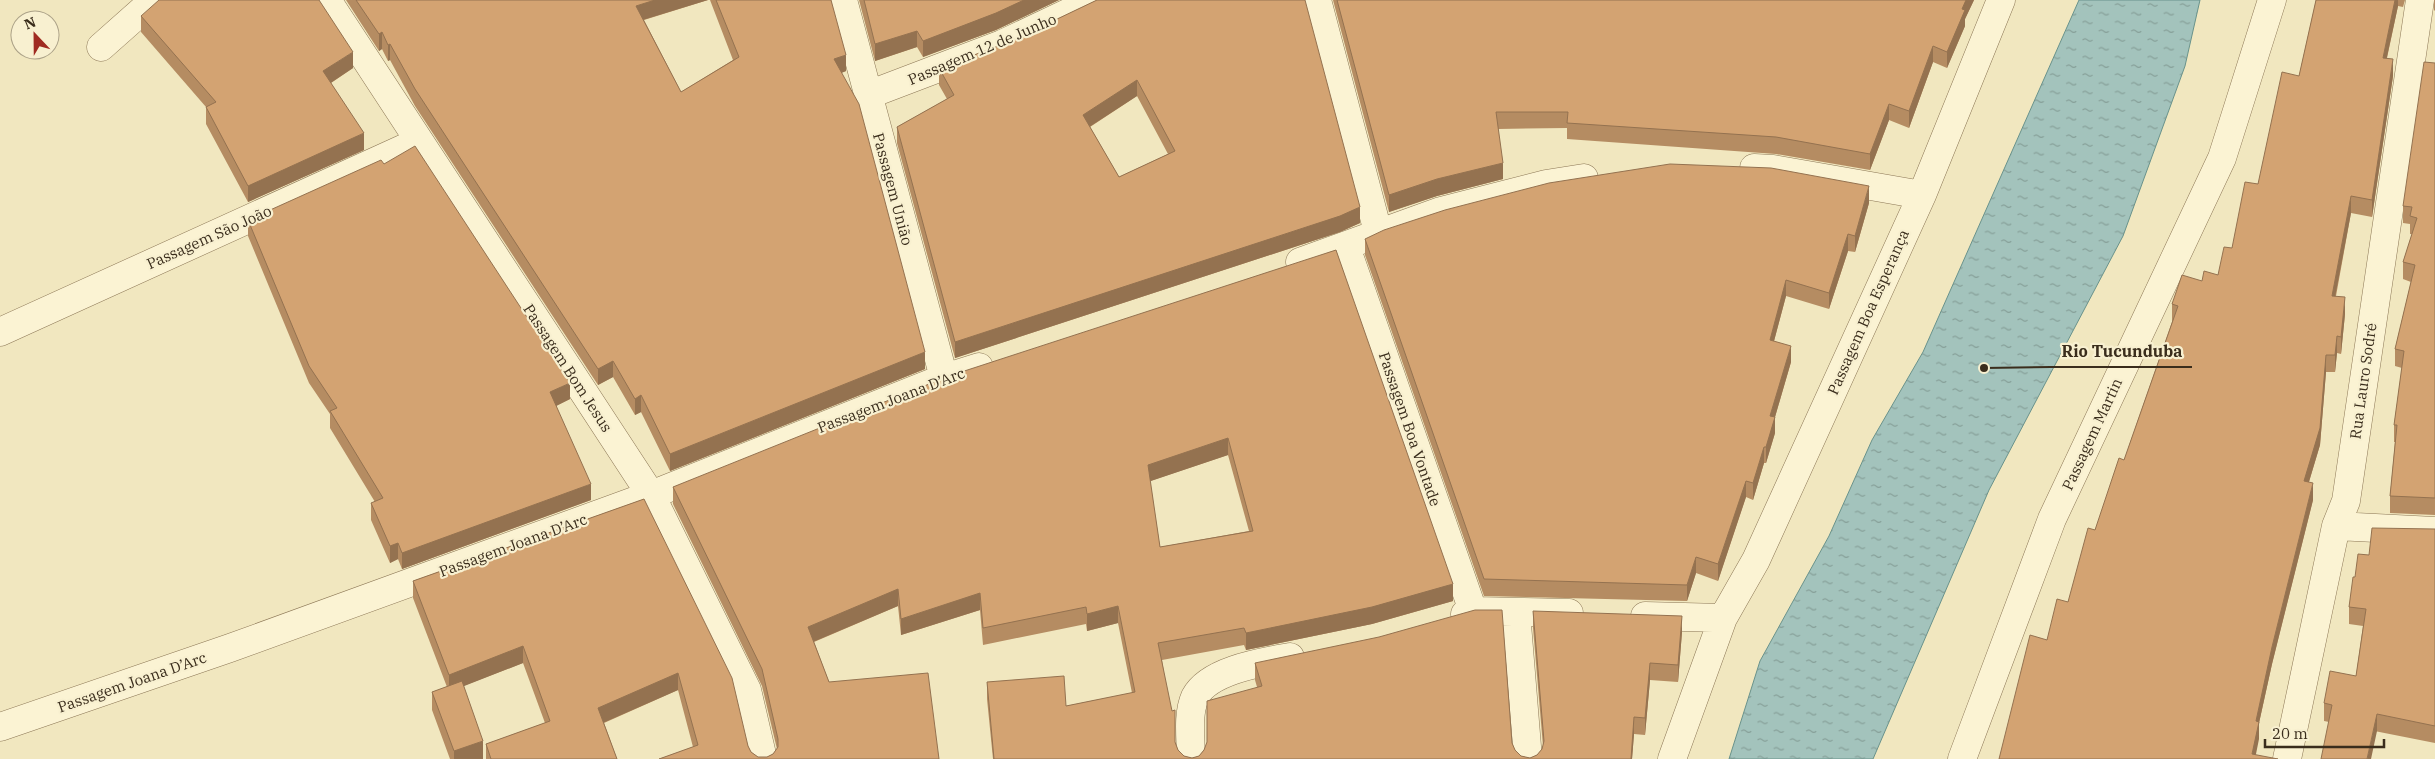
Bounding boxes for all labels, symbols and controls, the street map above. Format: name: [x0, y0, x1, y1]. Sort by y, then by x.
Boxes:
street label: Passagem 12 de Junho: [905, 9, 1059, 89]
north arrow: [10, 10, 60, 60]
text: N: [22, 13, 39, 33]
street label: Passagem União: [869, 131, 917, 247]
street label: Passagem São João: [144, 201, 274, 273]
street label: Passagem Boa Esperança: [1823, 226, 1913, 398]
street label: Passagem Bom Jesus: [519, 300, 617, 436]
street label: Rua Lauro Sodré: [2345, 322, 2381, 440]
callout: Rio Tucunduba: [2051, 336, 2192, 367]
text: Rio Tucunduba: [2062, 341, 2182, 361]
street label: Passagem Boa Vontade: [1375, 349, 1445, 509]
street label: Passagem Joana D’Arc: [815, 363, 968, 437]
street label: Passagem Martin: [2058, 375, 2126, 493]
street label: Passagem Joana D’Arc: [436, 509, 590, 581]
street label: Passagem Joana D’Arc: [55, 648, 209, 716]
scale bar: [2265, 716, 2384, 748]
text: 20 m: [2272, 724, 2308, 743]

